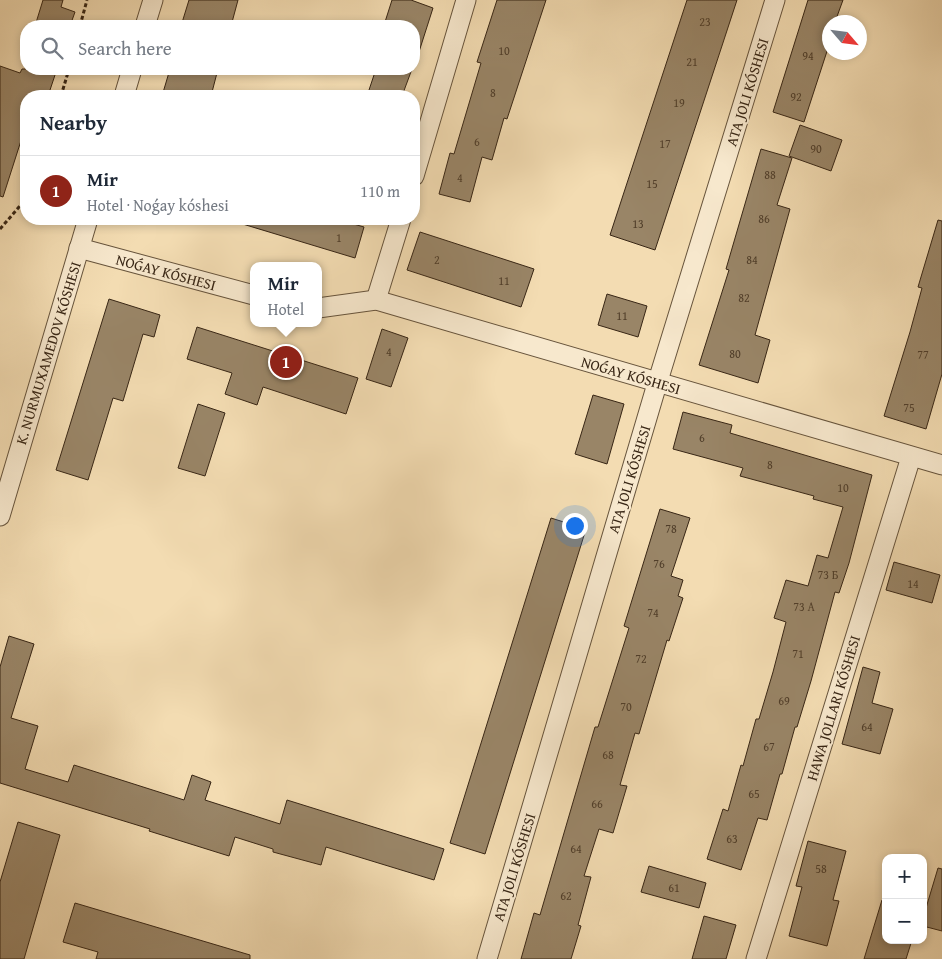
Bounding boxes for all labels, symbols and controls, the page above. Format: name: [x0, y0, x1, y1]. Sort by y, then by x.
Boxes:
house number: 23: [699, 13, 711, 30]
north arrow: [822, 15, 867, 60]
search box: [20, 20, 420, 75]
icon: search: [38, 34, 66, 62]
text: Search here: [78, 34, 172, 62]
street label: ATA JOLI KÓSHESI: [721, 35, 773, 149]
house number: 10: [498, 42, 510, 59]
house number: 94: [802, 47, 814, 64]
house number: 21: [686, 53, 698, 70]
house number: 8: [490, 84, 496, 101]
house number: 92: [790, 88, 802, 105]
house number: 19: [673, 94, 685, 111]
text: Nearby: [40, 107, 107, 138]
house number: 6: [474, 133, 480, 150]
house number: 17: [659, 135, 671, 152]
house number: 90: [810, 140, 822, 157]
text: Mir: [87, 165, 118, 193]
house number: 88: [764, 166, 776, 183]
house number: 4: [457, 169, 463, 186]
house number: 15: [646, 175, 658, 192]
text: 1: [52, 179, 60, 203]
text: 110 m: [360, 179, 400, 203]
text: Hotel · Noǵay kóshesi: [87, 193, 229, 217]
house number: 86: [758, 210, 770, 227]
house number: 13: [632, 215, 644, 232]
house number: 1: [336, 229, 342, 246]
street label: NOǴAY KÓSHESI: [114, 249, 218, 295]
house number: 2: [434, 251, 440, 268]
house number: 84: [746, 251, 758, 268]
street label: K. NURMUXAMEDOV KÓSHESI: [10, 259, 86, 447]
popup: [250, 262, 322, 327]
text: Mir: [268, 269, 299, 297]
house number: 11: [498, 272, 510, 289]
house number: 82: [738, 289, 750, 306]
text: Hotel: [268, 297, 304, 321]
house number: 11: [616, 307, 628, 324]
pin: 1: [270, 343, 302, 381]
house number: 4: [386, 343, 392, 360]
house number: 80: [729, 345, 741, 362]
house number: 77: [917, 346, 929, 363]
street label: NOǴAY KÓSHESI: [579, 351, 683, 399]
house number: 75: [903, 399, 915, 416]
street label: ATA JOLI KÓSHESI: [603, 422, 655, 536]
house number: 6: [699, 429, 705, 446]
house number: 8: [767, 456, 773, 473]
house number: 10: [837, 479, 849, 496]
your location: [562, 513, 588, 539]
house number: 78: [665, 520, 677, 537]
house number: 76: [653, 555, 665, 572]
house number: 73 Б: [818, 566, 839, 583]
house number: 14: [907, 575, 919, 592]
house number: 73 А: [793, 598, 815, 615]
house number: 74: [647, 604, 659, 621]
street label: HAWA JOLLARI KÓSHESI: [801, 633, 865, 783]
house number: 71: [792, 645, 804, 662]
house number: 72: [635, 650, 647, 667]
house number: 69: [778, 692, 790, 709]
house number: 70: [620, 698, 632, 715]
house number: 64: [861, 718, 873, 735]
house number: 67: [763, 738, 775, 755]
house number: 68: [602, 746, 614, 763]
house number: 65: [748, 785, 760, 802]
house number: 66: [591, 795, 603, 812]
street label: ATA JOLI KÓSHESI: [488, 810, 540, 924]
house number: 63: [726, 830, 738, 847]
house number: 64: [570, 840, 582, 857]
map controls: [882, 854, 927, 944]
button: +: [882, 854, 927, 899]
house number: 58: [815, 860, 827, 877]
house number: 61: [668, 879, 680, 896]
house number: 62: [560, 887, 572, 904]
button: −: [882, 899, 927, 944]

